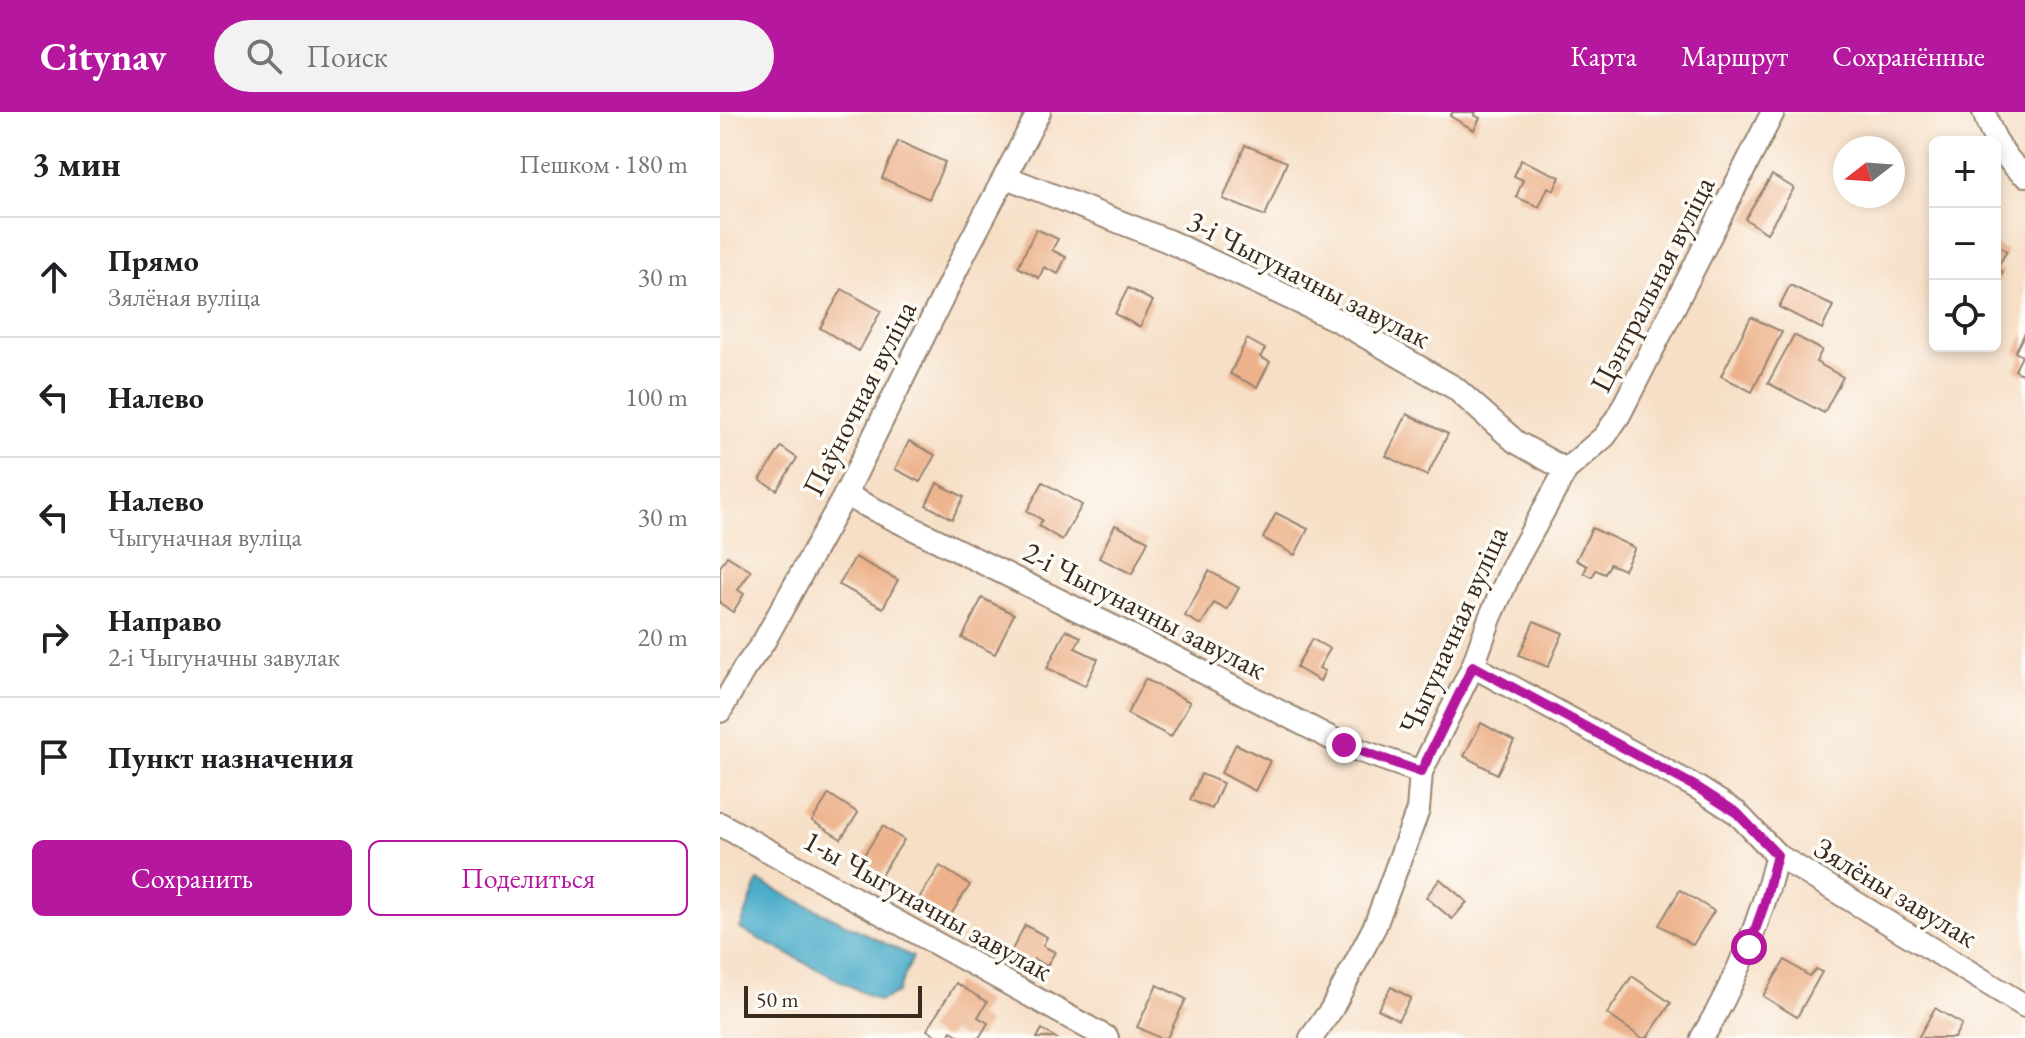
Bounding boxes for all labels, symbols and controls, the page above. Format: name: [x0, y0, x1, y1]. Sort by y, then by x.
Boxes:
search box: [214, 20, 774, 92]
text: Citynav: [40, 32, 166, 81]
icon: search: [242, 34, 286, 78]
text: Поиск: [306, 37, 388, 76]
text: Карта: [1570, 38, 1637, 74]
text: Маршрут: [1681, 38, 1788, 74]
text: Сохранённые: [1832, 38, 1985, 74]
north arrow: [1833, 136, 1905, 208]
map controls: [1929, 136, 2001, 352]
button: +: [1929, 136, 2001, 208]
text: 3 мин: [32, 142, 121, 186]
text: Пешком · 180 m: [519, 147, 688, 181]
street label: Цэнтральная вуліца: [1581, 169, 1723, 399]
street label: 3-і Чыгуначны завулак: [1181, 201, 1437, 357]
button: −: [1929, 208, 2001, 280]
text: Прямо: [108, 241, 199, 280]
icon: ahead: [32, 255, 76, 299]
text: 30 m: [638, 260, 688, 294]
text: Зялёная вуліца: [108, 280, 260, 314]
button: locate: [1929, 280, 2001, 352]
street label: Паўночная вуліца: [793, 294, 925, 502]
icon: left: [32, 375, 76, 419]
text: Налево: [108, 378, 204, 417]
text: 100 m: [625, 380, 688, 414]
text: Налево: [108, 481, 204, 520]
icon: left: [32, 495, 76, 539]
text: 30 m: [638, 500, 688, 534]
text: Чыгуначная вуліца: [108, 520, 302, 554]
street label: Чыгуначная вуліца: [1390, 520, 1516, 740]
street label: 2-і Чыгуначны завулак: [1017, 532, 1273, 688]
text: Направо: [108, 601, 221, 640]
icon: right: [32, 615, 76, 659]
text: 20 m: [638, 620, 688, 654]
text: 2-і Чыгуначны завулак: [108, 640, 340, 674]
route end: [1326, 727, 1362, 763]
icon: arrive: [32, 735, 76, 779]
text: Пункт назначения: [108, 738, 354, 777]
street label: 1-ы Чыгуначны завулак: [797, 820, 1059, 990]
street label: Зялёны завулак: [1807, 828, 1985, 956]
button: Сохранить: [32, 840, 352, 916]
button: Поделиться: [368, 840, 688, 916]
route start: [1731, 929, 1767, 965]
scale bar: [744, 982, 922, 1018]
text: 50 m: [756, 985, 799, 1014]

